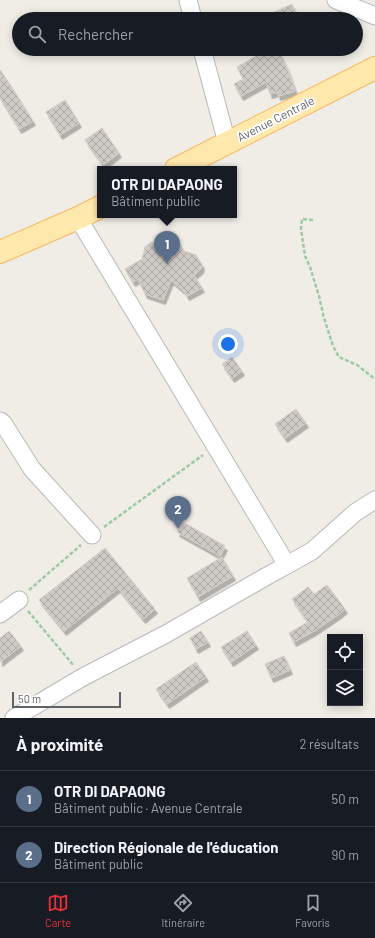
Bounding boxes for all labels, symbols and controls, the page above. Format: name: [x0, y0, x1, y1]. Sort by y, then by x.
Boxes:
search box: [12, 12, 363, 56]
icon: search: [26, 23, 48, 45]
text: Rechercher: [58, 25, 134, 43]
street label: Avenue Centrale: [235, 93, 316, 144]
popup: [97, 166, 237, 218]
text: OTR DI DAPAONG: [111, 175, 223, 193]
text: Bâtiment public: [111, 193, 200, 209]
pin: 1: [154, 231, 180, 264]
your location: [218, 334, 238, 354]
pin: 2: [165, 496, 191, 529]
map controls: [327, 634, 363, 706]
button: locate: [327, 634, 363, 670]
button: layers: [327, 670, 363, 706]
scale bar: [12, 690, 121, 709]
text: 50 m: [18, 692, 41, 705]
text: À proximité: [16, 734, 103, 754]
text: 2 résultats: [299, 736, 359, 752]
text: OTR DI DAPAONG: [54, 782, 166, 800]
text: 1: [27, 791, 31, 807]
text: 50 m: [332, 791, 359, 807]
text: Bâtiment public · Avenue Centrale: [54, 800, 243, 816]
text: Direction Régionale de l'éducation: [54, 838, 279, 856]
text: 2: [25, 847, 33, 863]
text: 90 m: [332, 847, 359, 863]
text: Bâtiment public: [54, 856, 143, 872]
tab: Carte: [45, 892, 71, 929]
tab: Itinéraire: [161, 892, 205, 929]
tab: Favoris: [295, 892, 330, 929]

